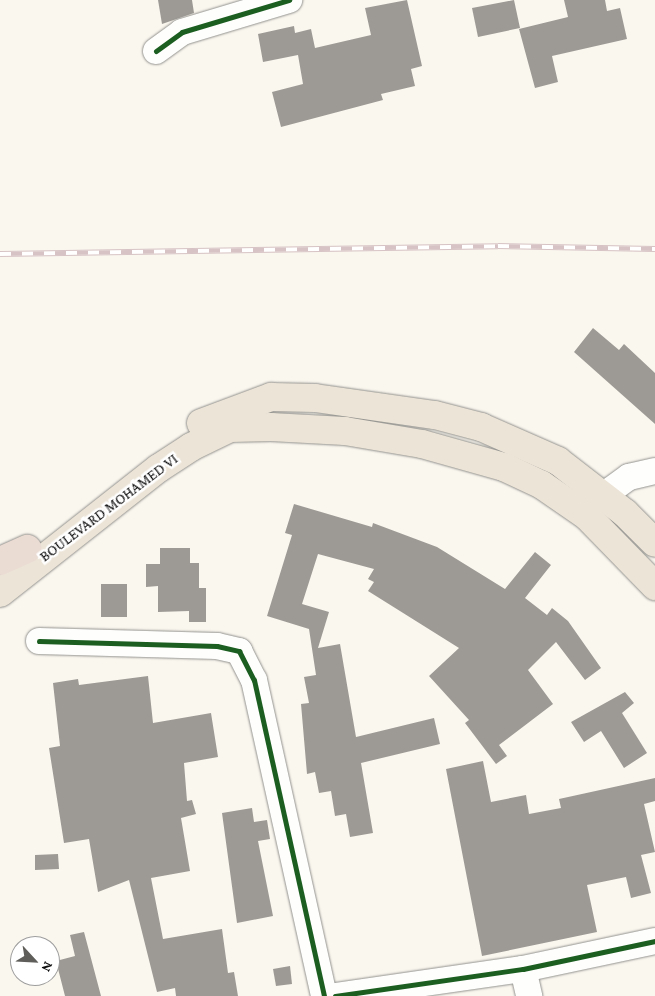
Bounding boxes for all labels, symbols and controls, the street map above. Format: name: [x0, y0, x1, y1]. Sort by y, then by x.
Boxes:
street label: BOULEVARD MOHAMED VI: [36, 450, 182, 566]
north arrow: [10, 936, 60, 986]
text: N: [38, 959, 57, 975]

